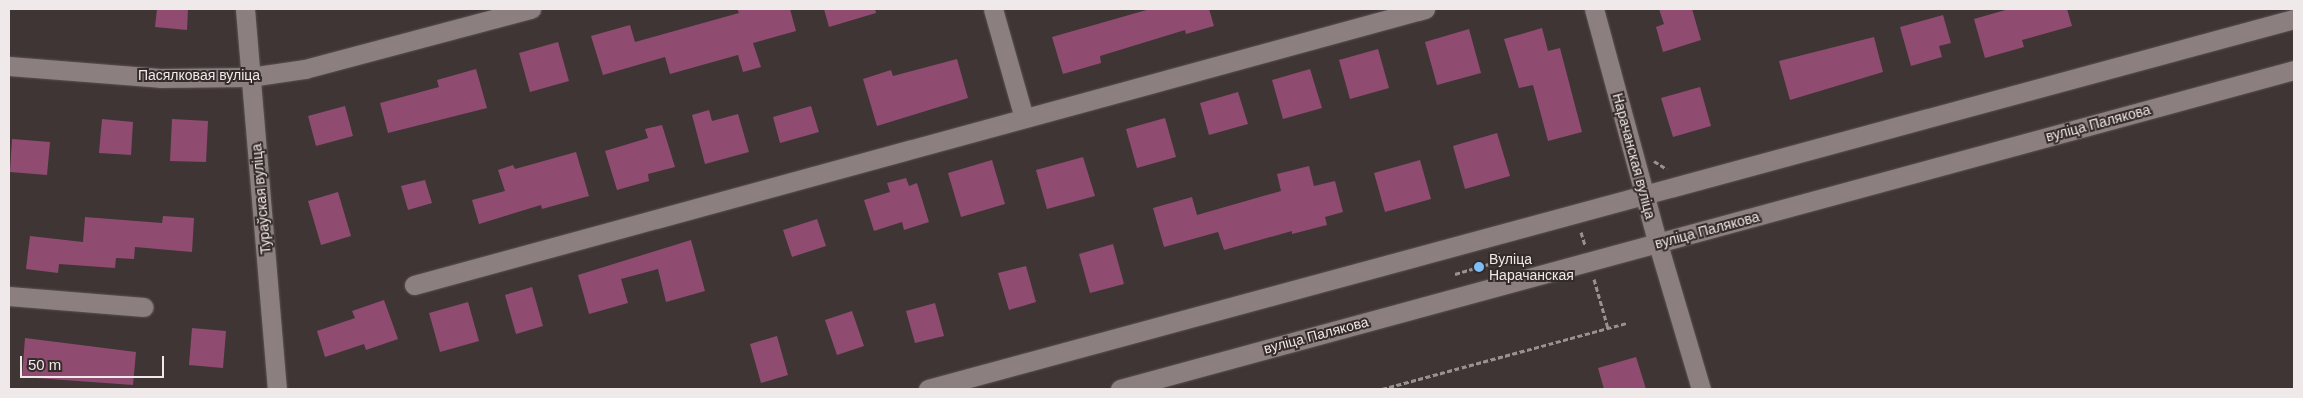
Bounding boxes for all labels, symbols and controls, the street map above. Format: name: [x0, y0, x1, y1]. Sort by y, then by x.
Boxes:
street label: Пасялковая вуліца: [138, 67, 260, 83]
street label: Нарачанская вуліца: [1609, 91, 1659, 221]
street label: вуліца Палякова: [2044, 101, 2152, 145]
street label: Тураўская вуліца: [248, 143, 274, 255]
street label: вуліца Палякова: [1653, 208, 1761, 252]
place label: Вуліца Нарачанская: [1489, 251, 1574, 284]
marker: Вуліца Нарачанская: [1473, 261, 1485, 273]
street label: вуліца Палякова: [1262, 313, 1370, 357]
scale bar: [22, 346, 166, 378]
text: 50 m: [28, 356, 61, 373]

